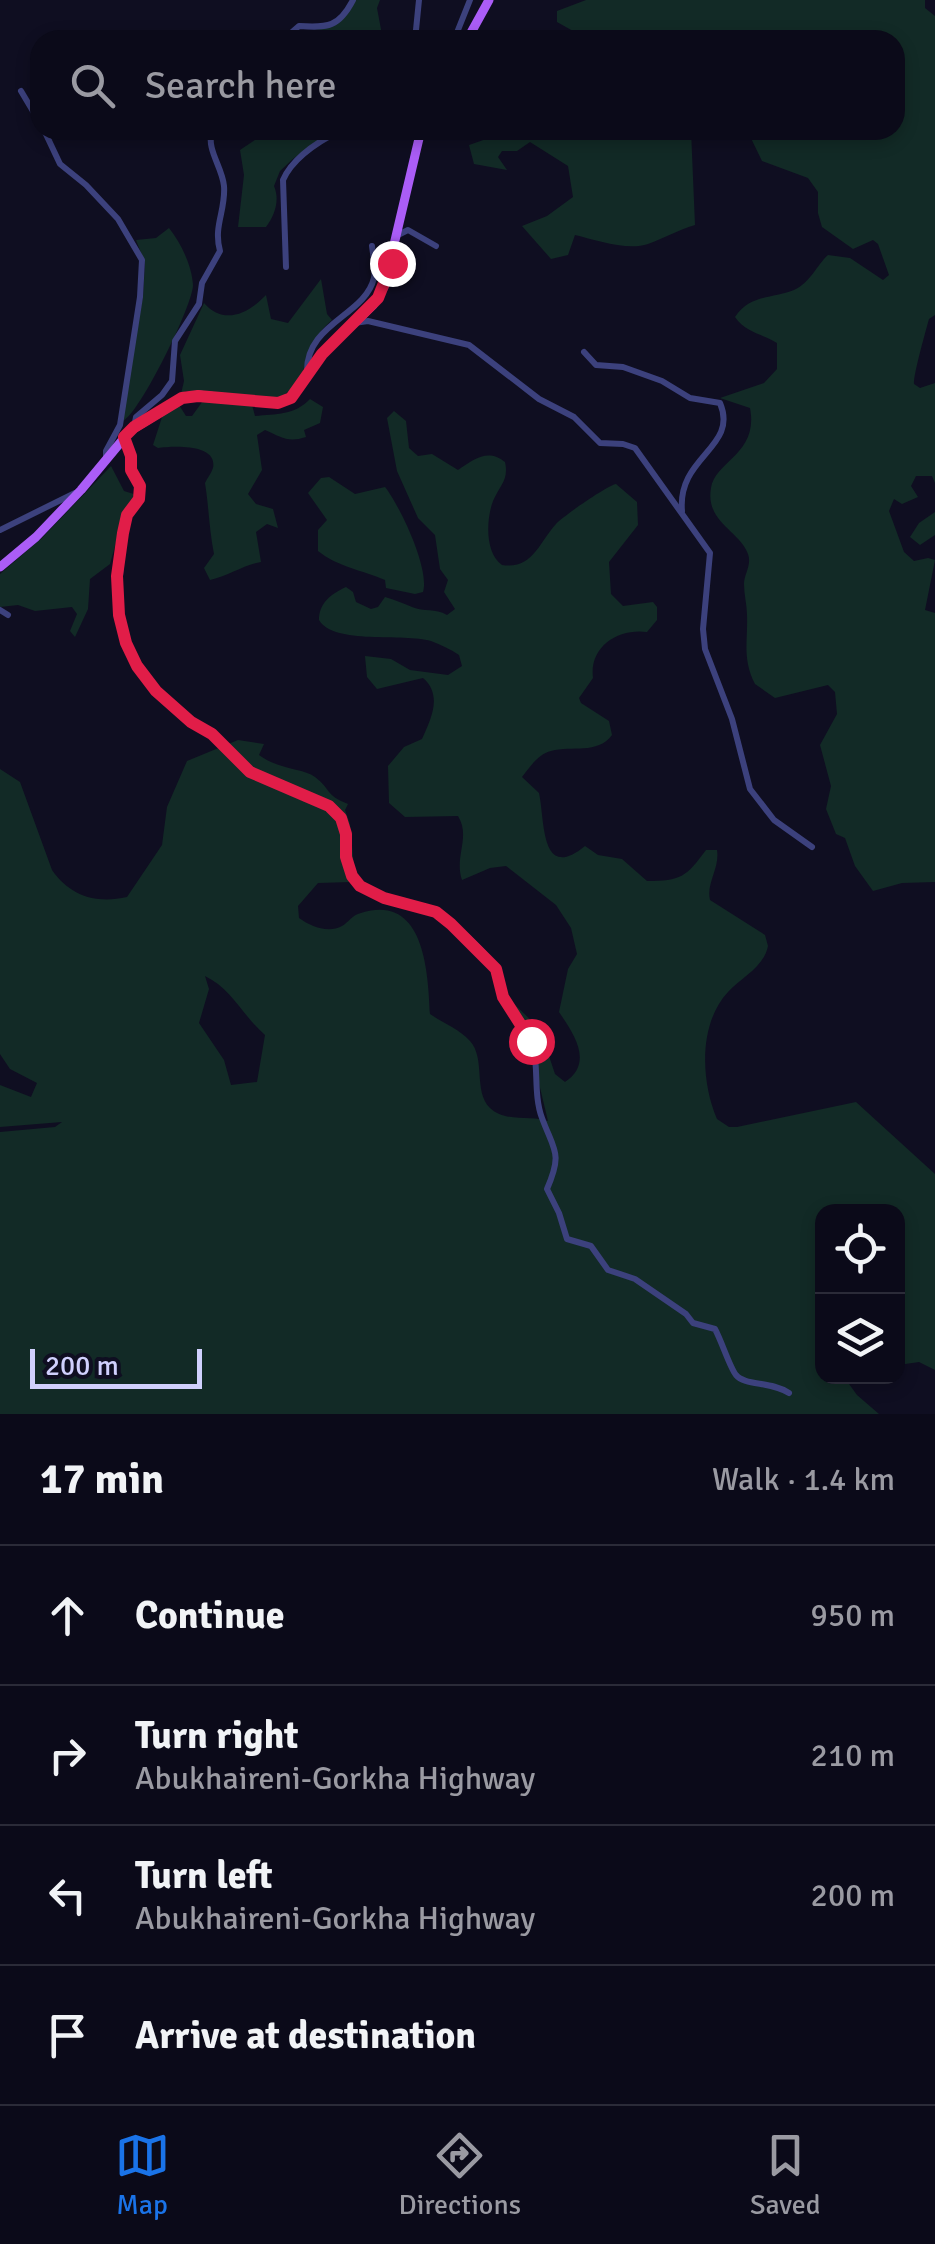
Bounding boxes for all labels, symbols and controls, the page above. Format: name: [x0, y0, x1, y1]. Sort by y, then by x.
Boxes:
search box: [30, 30, 905, 140]
icon: search: [65, 58, 120, 113]
text: Search here: [145, 62, 337, 109]
route end: [370, 241, 416, 287]
route start: [509, 1019, 555, 1065]
map controls: [815, 1204, 905, 1384]
button: locate: [815, 1204, 905, 1294]
button: layers: [815, 1294, 905, 1384]
scale bar: [30, 1344, 202, 1388]
text: 200 m: [45, 1349, 119, 1383]
text: 17 min: [40, 1454, 164, 1505]
text: Walk · 1.4 km: [712, 1460, 895, 1499]
icon: ahead: [40, 1588, 95, 1643]
text: Continue: [135, 1592, 285, 1639]
text: 950 m: [811, 1596, 895, 1635]
text: Turn right: [135, 1712, 299, 1759]
icon: right: [40, 1728, 95, 1783]
text: 210 m: [811, 1736, 895, 1775]
text: Abukhaireni-Gorkha Highway: [135, 1759, 535, 1798]
text: Turn left: [135, 1852, 273, 1899]
icon: left: [40, 1868, 95, 1923]
text: 200 m: [811, 1876, 895, 1915]
text: Abukhaireni-Gorkha Highway: [135, 1899, 535, 1938]
icon: arrive: [40, 2008, 95, 2063]
text: Arrive at destination: [135, 2012, 476, 2059]
tab: Map: [115, 2128, 170, 2222]
tab: Directions: [399, 2128, 521, 2222]
tab: Saved: [750, 2128, 820, 2222]

